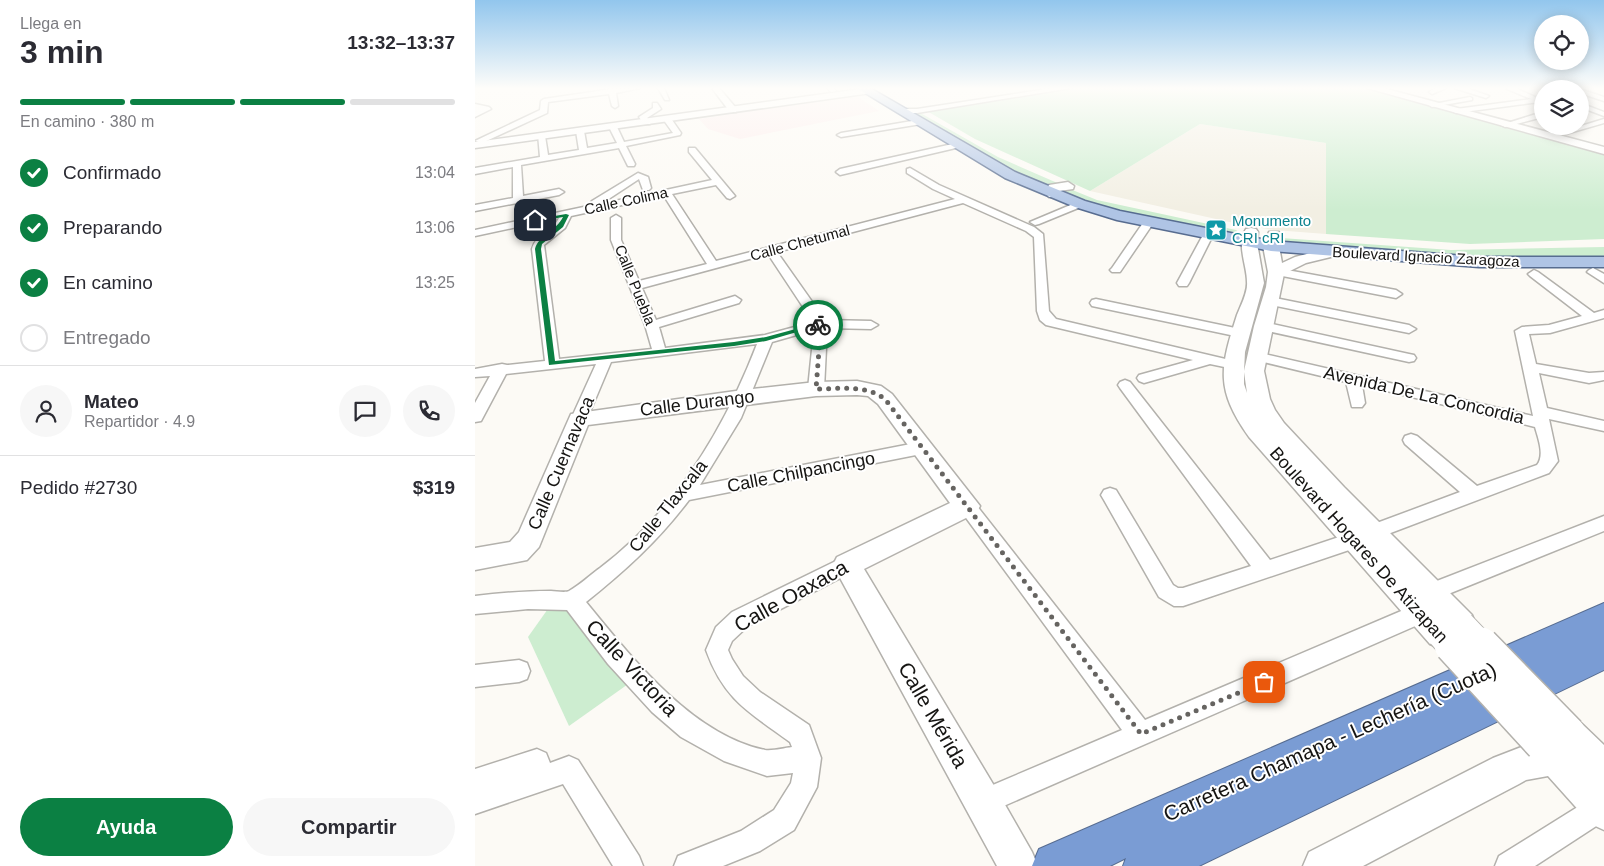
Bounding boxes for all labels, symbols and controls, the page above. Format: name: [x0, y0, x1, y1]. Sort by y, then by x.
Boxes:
text: Llega en: [20, 15, 81, 32]
map controls: [1534, 15, 1589, 135]
button: locate: [1534, 15, 1589, 70]
text: 13:32–13:37: [347, 32, 455, 53]
text: 3 min: [20, 34, 104, 70]
button: layers: [1534, 80, 1589, 135]
text: En camino · 380 m: [20, 113, 154, 130]
icon: check: [20, 159, 48, 187]
text: Confirmado: [63, 162, 161, 183]
text: 13:04: [415, 164, 455, 181]
street label: Calle Colima: [583, 183, 670, 218]
pin: [514, 199, 556, 241]
icon: home: [521, 206, 549, 234]
place label: Monumento CRI cRI: [1232, 212, 1311, 246]
icon: check: [20, 214, 48, 242]
text: Preparando: [63, 217, 162, 238]
place icon: Monumento CRI cRI: [1204, 218, 1228, 242]
text: 13:06: [415, 219, 455, 236]
street label: Calle Chetumal: [748, 221, 852, 264]
street label: Calle Puebla: [612, 242, 660, 328]
street label: Boulevard Ignacio Zaragoza: [1332, 243, 1521, 270]
icon: check: [20, 269, 48, 297]
text: En camino: [63, 272, 153, 293]
text: 13:25: [415, 274, 455, 291]
courier: [793, 300, 843, 350]
icon: bike: [804, 311, 832, 339]
text: Entregado: [63, 327, 151, 348]
street label: Avenida De La Concordia: [1322, 362, 1527, 428]
button: person: [20, 385, 72, 437]
button: chat: [339, 385, 391, 437]
button: phone: [403, 385, 455, 437]
street label: Calle Durango: [639, 386, 755, 420]
text: Mateo: [84, 391, 139, 412]
street label: Calle Cuernavaca: [524, 392, 599, 533]
text: Repartidor · 4.9: [84, 413, 195, 430]
street label: Boulevard Hogares De Atizapan: [1266, 443, 1452, 647]
street label: Calle Chilpancingo: [725, 448, 877, 496]
street label: Calle Tlaxcala: [625, 455, 712, 556]
text: Pedido #2730: [20, 477, 137, 498]
text: $319: [413, 477, 455, 498]
street label: Calle Oaxaca: [730, 555, 852, 636]
street label: Calle Victoria: [582, 615, 683, 721]
street label: Carretera Chamapa - Lechería (Cuota): [1160, 657, 1500, 826]
street label: Calle Mérida: [894, 658, 973, 772]
pin: [1243, 661, 1285, 703]
icon: bag: [1250, 668, 1278, 696]
button: Ayuda: [20, 798, 233, 856]
button: Compartir: [243, 798, 455, 856]

